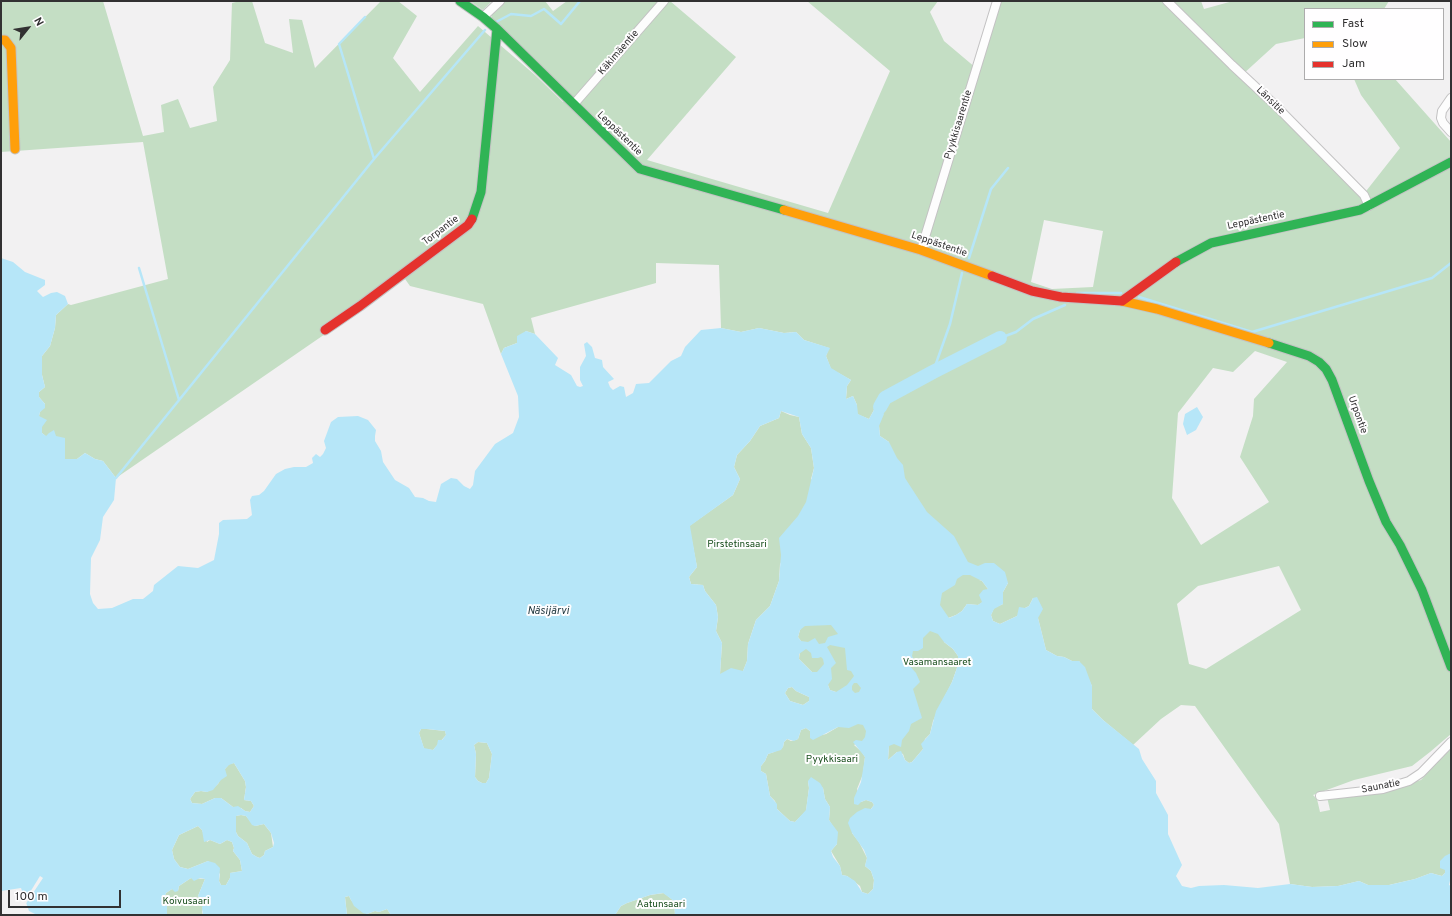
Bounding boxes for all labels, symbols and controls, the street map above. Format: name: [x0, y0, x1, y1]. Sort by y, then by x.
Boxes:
north arrow: [8, 8, 48, 48]
legend: [1304, 8, 1444, 80]
text: N: [30, 15, 46, 29]
text: Fast: [1342, 16, 1364, 32]
street label: Käkimäentie: [596, 28, 642, 78]
text: Slow: [1342, 36, 1368, 52]
text: Jam: [1342, 56, 1365, 72]
street label: Länsitie: [1253, 84, 1287, 118]
street label: Pyykkisaarentie: [943, 89, 975, 161]
street label: Leppästentie: [594, 109, 644, 159]
street label: Leppästentie: [1226, 209, 1286, 233]
street label: Torpantie: [420, 213, 462, 249]
street label: Leppästentie: [909, 230, 969, 260]
street label: Urpontie: [1345, 395, 1369, 435]
park label: Pirstetinsaari: [707, 539, 767, 551]
water label: Näsijärvi: [527, 605, 569, 619]
park label: Vasamansaaret: [903, 657, 971, 669]
park label: Pyykkisaari: [806, 754, 858, 766]
street label: Saunatie: [1361, 777, 1401, 797]
scale bar: [10, 882, 123, 908]
text: 100 m: [15, 889, 48, 905]
park label: Koivusaari: [163, 896, 209, 908]
park label: Aatunsaari: [637, 899, 685, 911]

